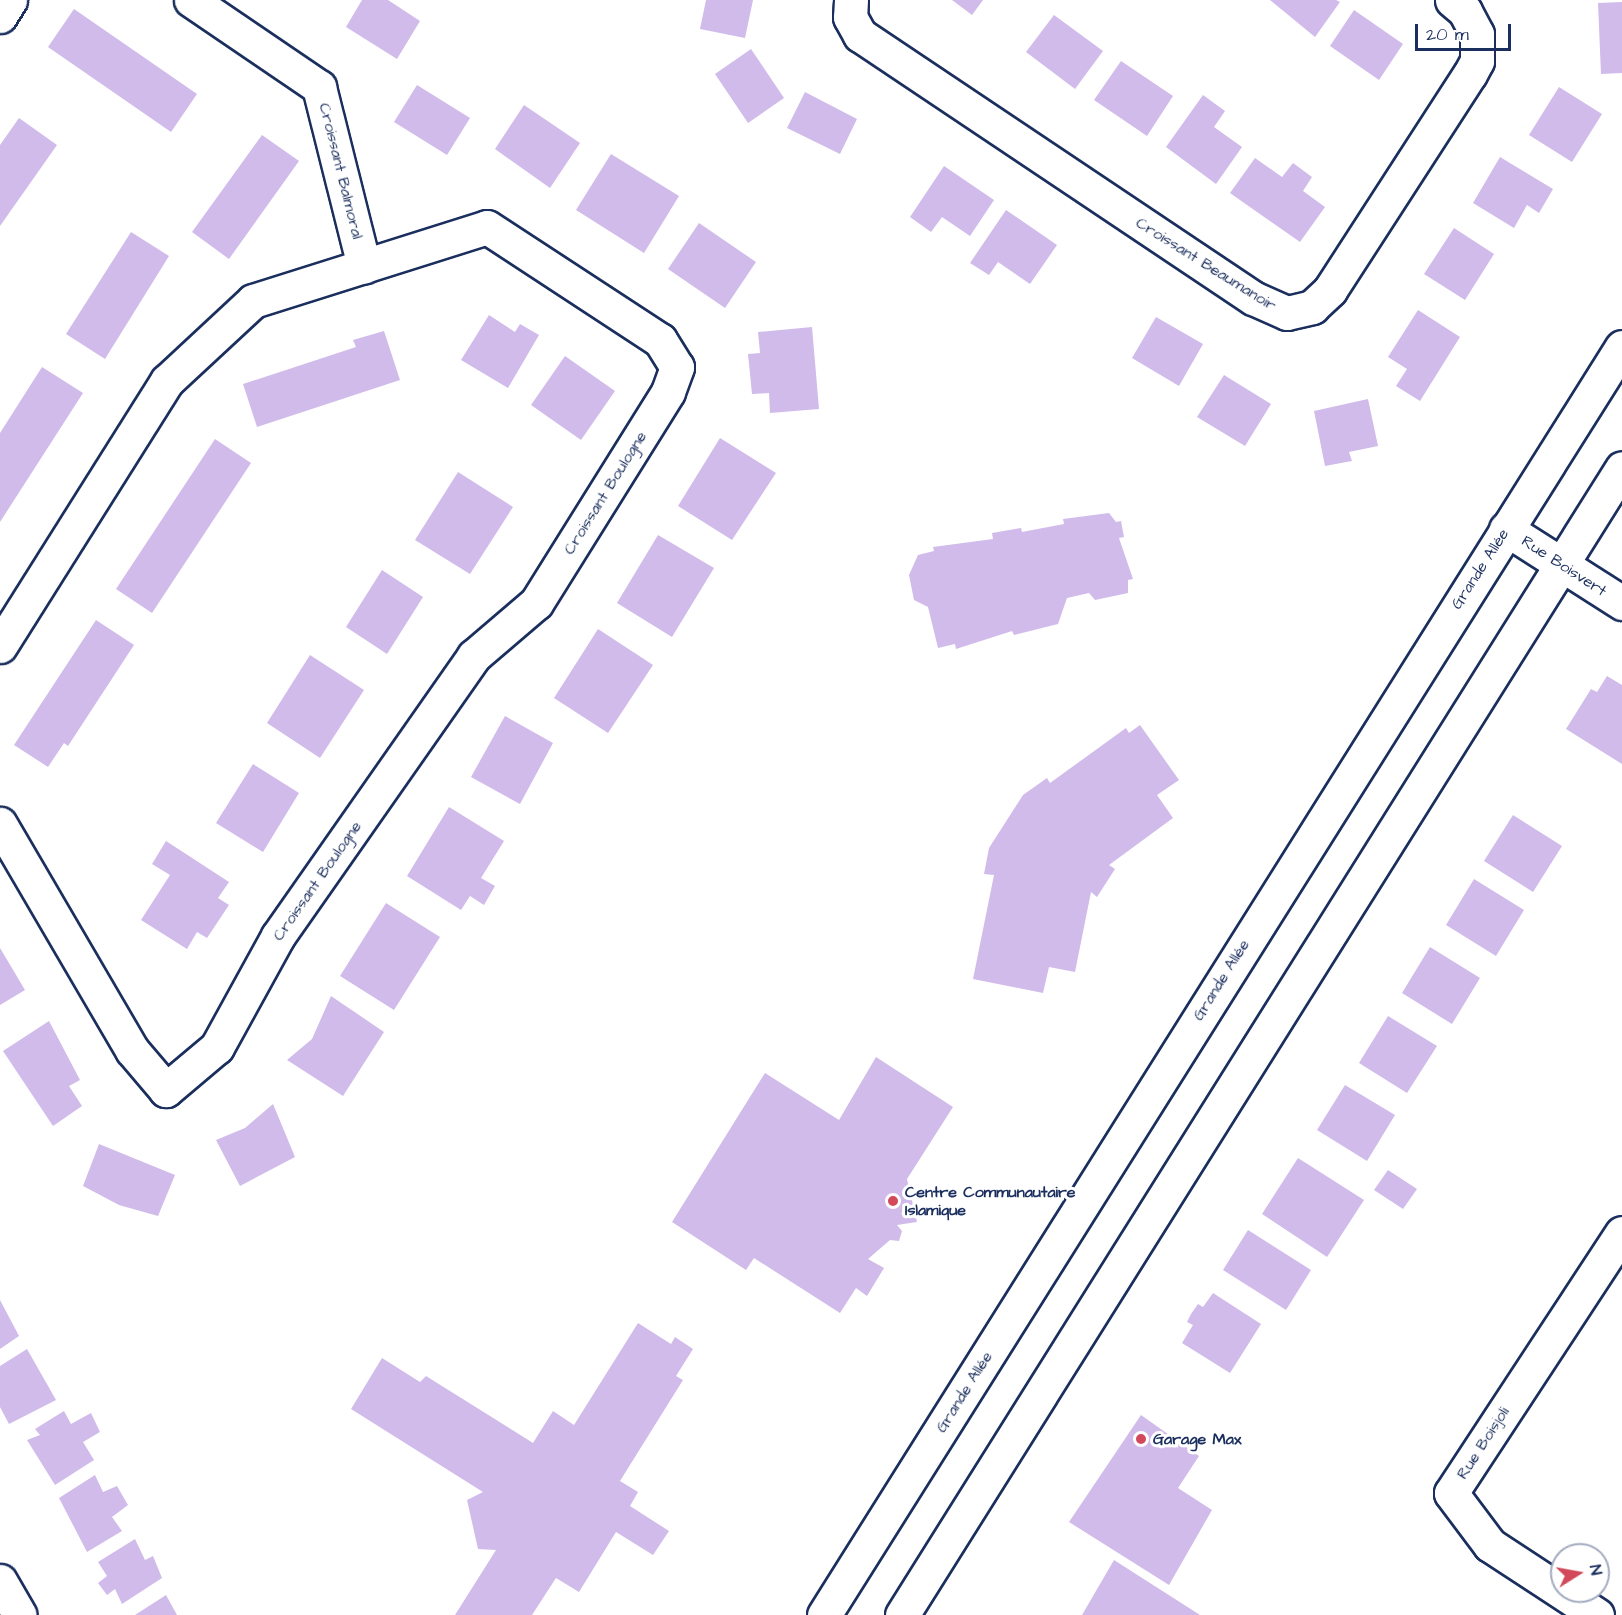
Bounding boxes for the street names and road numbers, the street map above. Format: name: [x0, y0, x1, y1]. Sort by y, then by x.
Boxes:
street label: Croissant Balmoral: [315, 101, 367, 241]
street label: Croissant Beaumanoir: [1132, 213, 1280, 315]
street label: Croissant Boulogne: [559, 428, 651, 558]
street label: Grande Allée: [1447, 525, 1513, 613]
street label: Rue Boisvert: [1518, 531, 1610, 601]
street label: Croissant Boulogne: [269, 818, 365, 944]
street label: Grande Allée: [1189, 936, 1253, 1024]
street label: Grande Allée: [932, 1348, 996, 1436]
street label: Rue Boisjoli: [1453, 1403, 1513, 1483]

